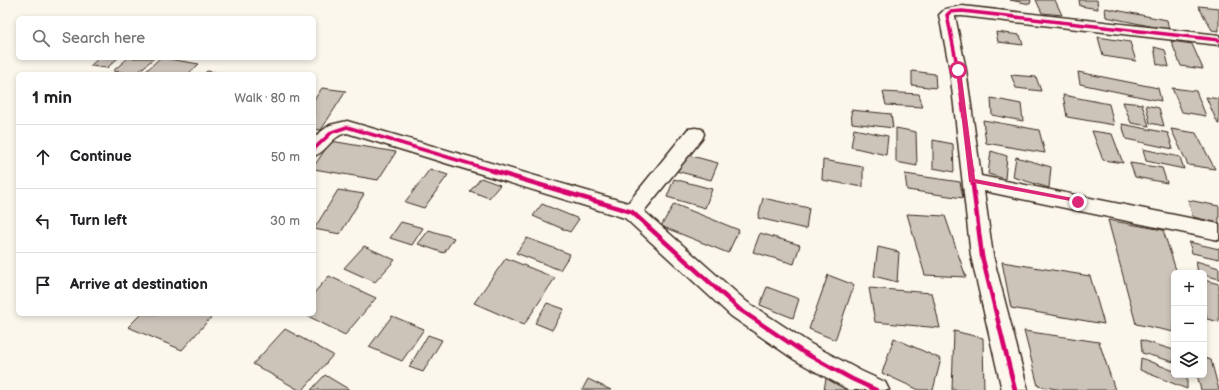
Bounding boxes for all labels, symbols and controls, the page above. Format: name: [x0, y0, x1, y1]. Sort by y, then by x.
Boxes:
search box: [16, 16, 316, 60]
icon: search: [30, 27, 52, 49]
text: Search here: [62, 29, 145, 48]
route start: [949, 61, 967, 79]
text: 1 min: [32, 88, 72, 108]
text: Walk · 80 m: [234, 90, 300, 106]
icon: ahead: [32, 146, 54, 168]
text: Continue: [70, 147, 132, 166]
text: 50 m: [271, 149, 300, 165]
route end: [1069, 193, 1087, 211]
icon: left: [32, 210, 54, 232]
text: Turn left: [70, 211, 127, 230]
text: 30 m: [270, 213, 300, 229]
map controls: [1171, 270, 1207, 378]
button: +: [1171, 270, 1207, 306]
icon: arrive: [32, 274, 54, 296]
text: Arrive at destination: [70, 275, 208, 294]
button: −: [1171, 306, 1207, 342]
button: layers: [1171, 342, 1207, 378]

